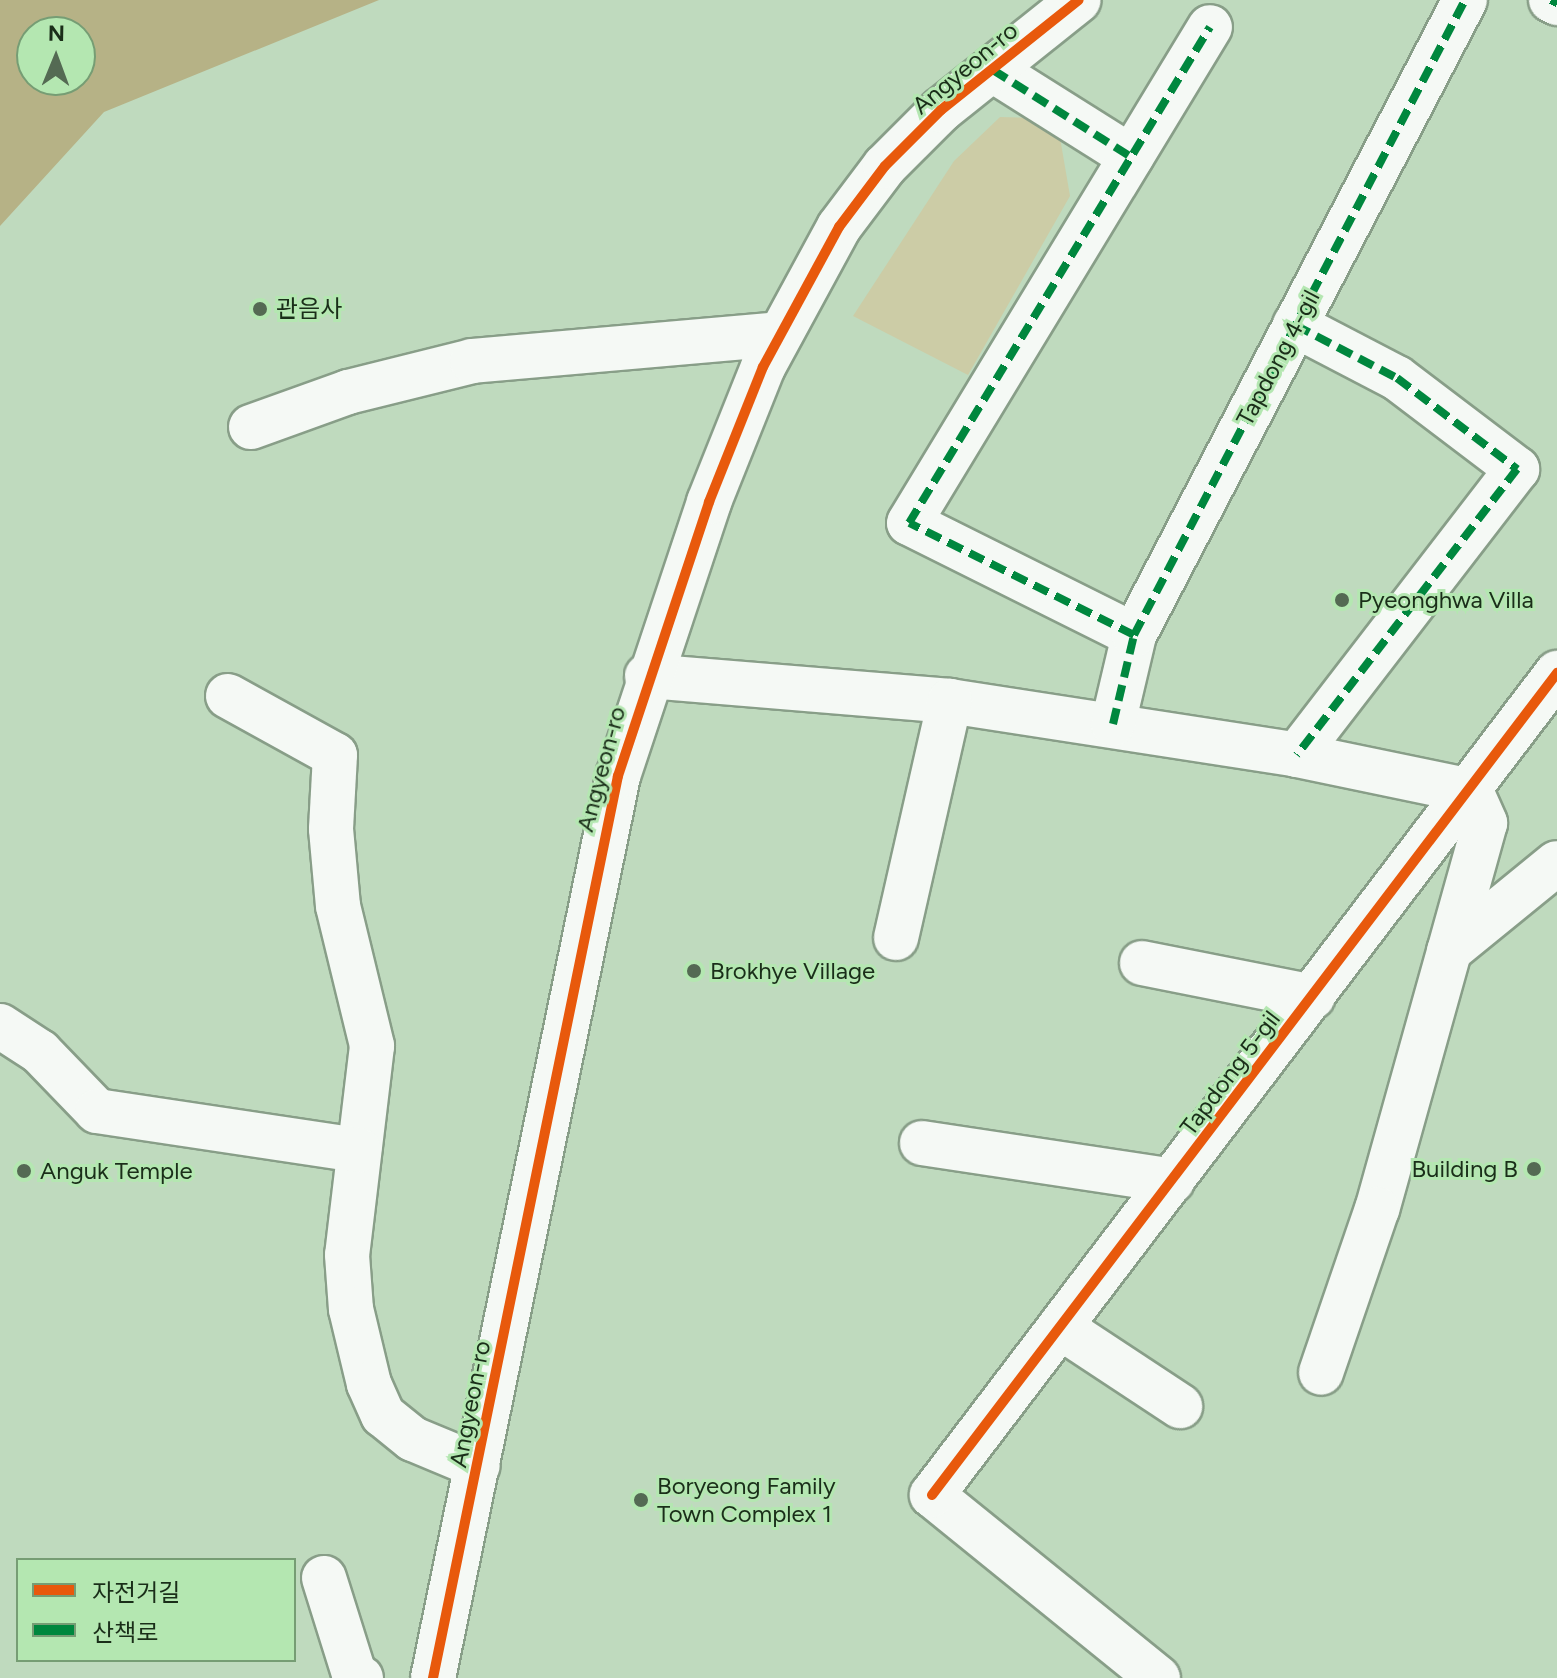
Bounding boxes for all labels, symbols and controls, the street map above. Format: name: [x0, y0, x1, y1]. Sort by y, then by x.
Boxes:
north arrow: [16, 16, 96, 96]
street label: Angyeon-ro: [907, 16, 1023, 120]
text: N: [48, 20, 65, 47]
street label: Tapdong 4-gil: [1230, 285, 1326, 431]
place label: 관음사: [276, 295, 342, 323]
marker: 관음사: [251, 300, 269, 318]
place label: Pyeonghwa Villa: [1358, 586, 1534, 614]
marker: Pyeonghwa Villa: [1333, 591, 1351, 609]
street label: Angyeon-ro: [570, 703, 632, 835]
place label: Brokhye Village: [710, 957, 875, 985]
marker: Brokhye Village: [685, 962, 703, 980]
street label: Tapdong 5-gil: [1174, 1005, 1286, 1141]
place label: Building B: [1411, 1155, 1518, 1183]
place label: Anguk Temple: [40, 1157, 193, 1185]
marker: Building B: [1525, 1160, 1543, 1178]
marker: Anguk Temple: [15, 1162, 33, 1180]
street label: Angyeon-ro: [444, 1338, 496, 1470]
place label: Boryeong Family Town Complex 1: [657, 1472, 835, 1528]
marker: Boryeong Family Town Complex 1: [632, 1491, 650, 1509]
legend: [16, 1558, 296, 1662]
text: 자전거길: [92, 1578, 180, 1607]
text: 산책로: [92, 1618, 158, 1647]

